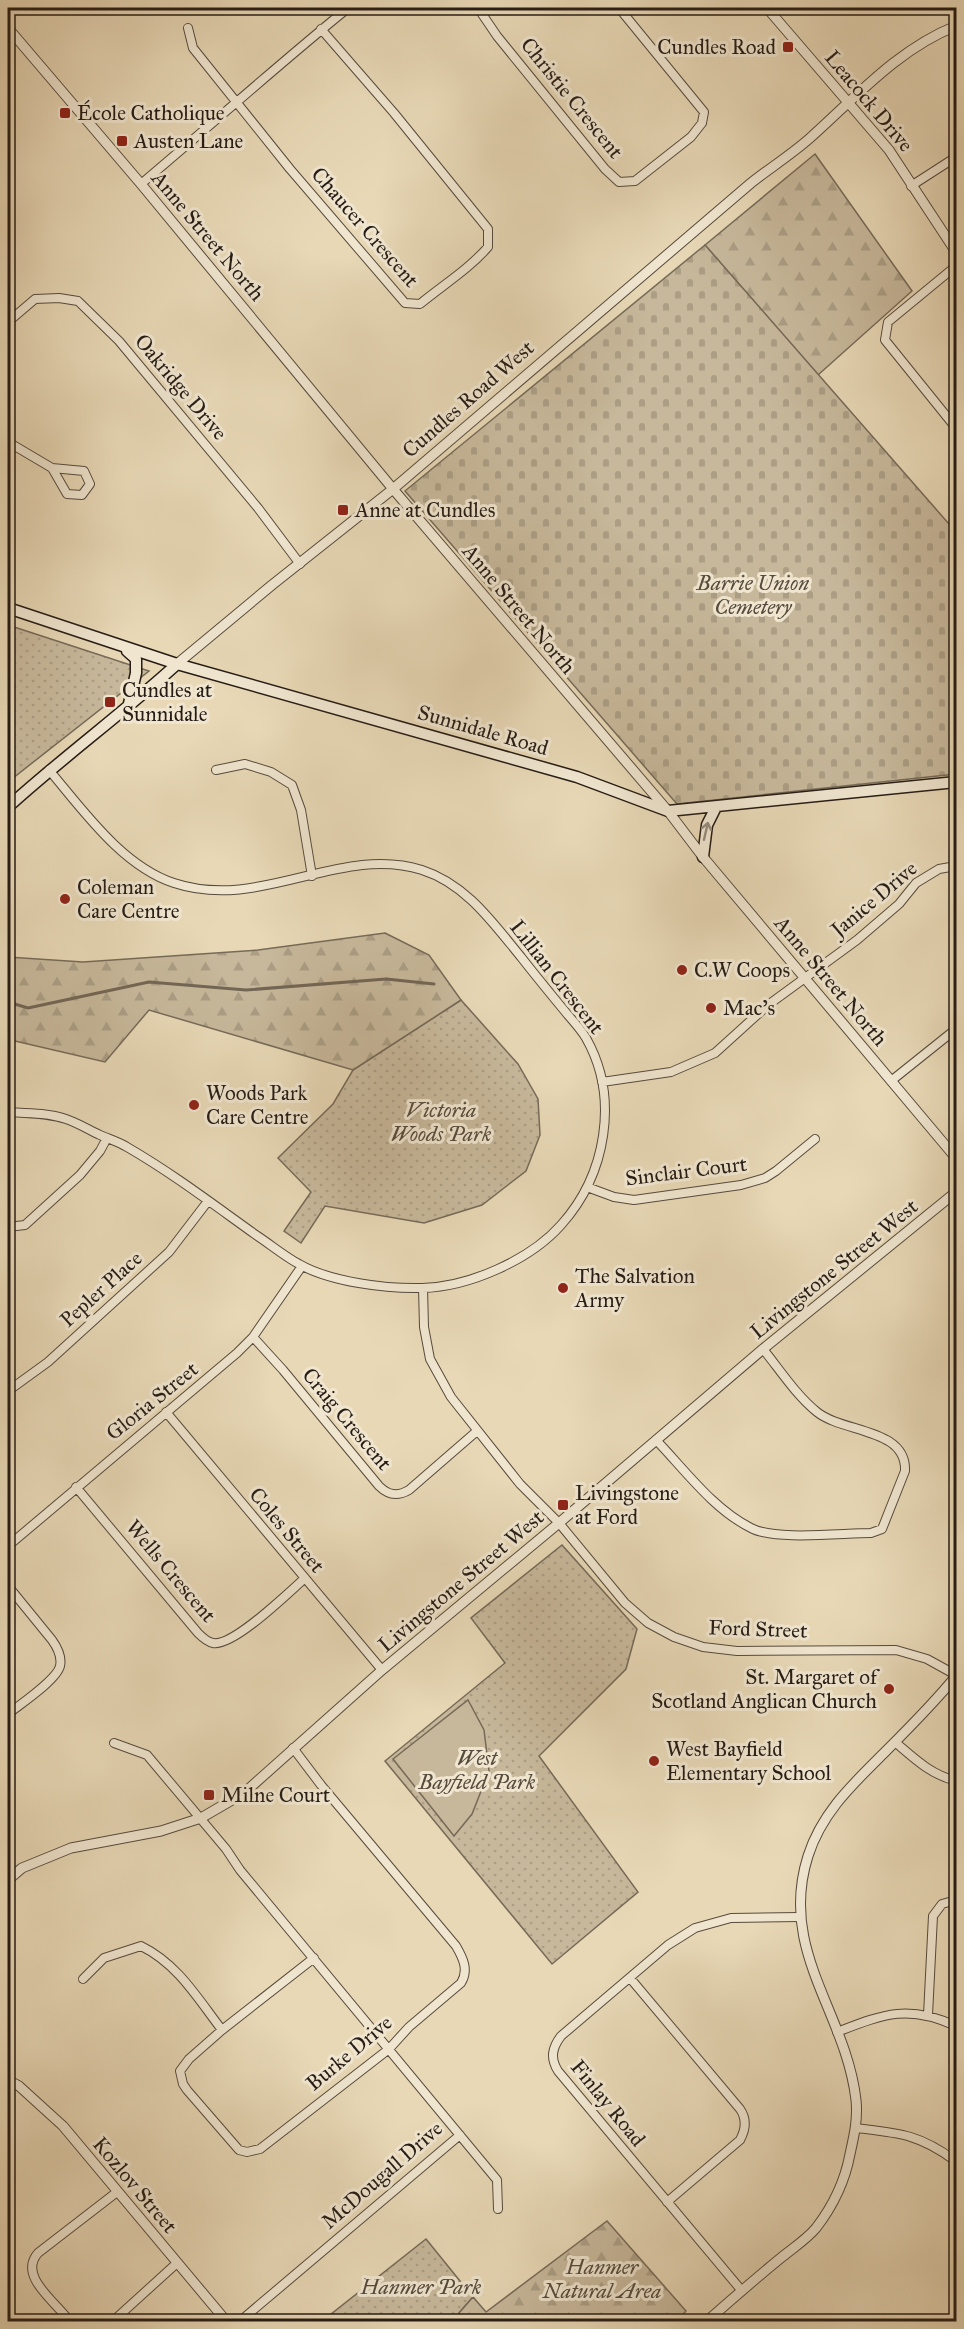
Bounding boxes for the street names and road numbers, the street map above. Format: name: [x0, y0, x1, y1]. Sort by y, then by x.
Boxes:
street label: Christie Crescent: [515, 32, 629, 164]
street label: Leacock Drive: [819, 45, 919, 157]
street label: Chaucer Crescent: [306, 162, 425, 293]
street label: Anne Street North: [145, 165, 270, 307]
street label: Oakridge Drive: [129, 329, 233, 445]
street label: Cundles Road West: [397, 334, 540, 463]
street label: Anne Street North: [456, 538, 581, 680]
street label: Sunnidale Road: [415, 699, 552, 761]
street label: Janice Drive: [824, 855, 923, 944]
street label: Anne Street North: [768, 910, 893, 1052]
street label: Lillian Crescent: [504, 915, 610, 1040]
street label: Sinclair Court: [624, 1151, 749, 1191]
street label: Livingstone Street West: [745, 1193, 924, 1345]
street label: Pepler Place: [55, 1245, 148, 1333]
street label: Gloria Street: [101, 1356, 204, 1446]
street label: Craig Crescent: [297, 1362, 398, 1476]
street label: Coles Street: [244, 1482, 331, 1578]
street label: Livingstone Street West: [373, 1504, 550, 1658]
street label: Wells Crescent: [121, 1514, 222, 1628]
street label: Ford Street: [708, 1614, 808, 1644]
street label: Burke Drive: [301, 2009, 397, 2096]
street label: Finlay Road: [565, 2054, 651, 2152]
street label: McDougall Drive: [316, 2115, 448, 2235]
street label: Kozlov Street: [87, 2131, 183, 2239]

